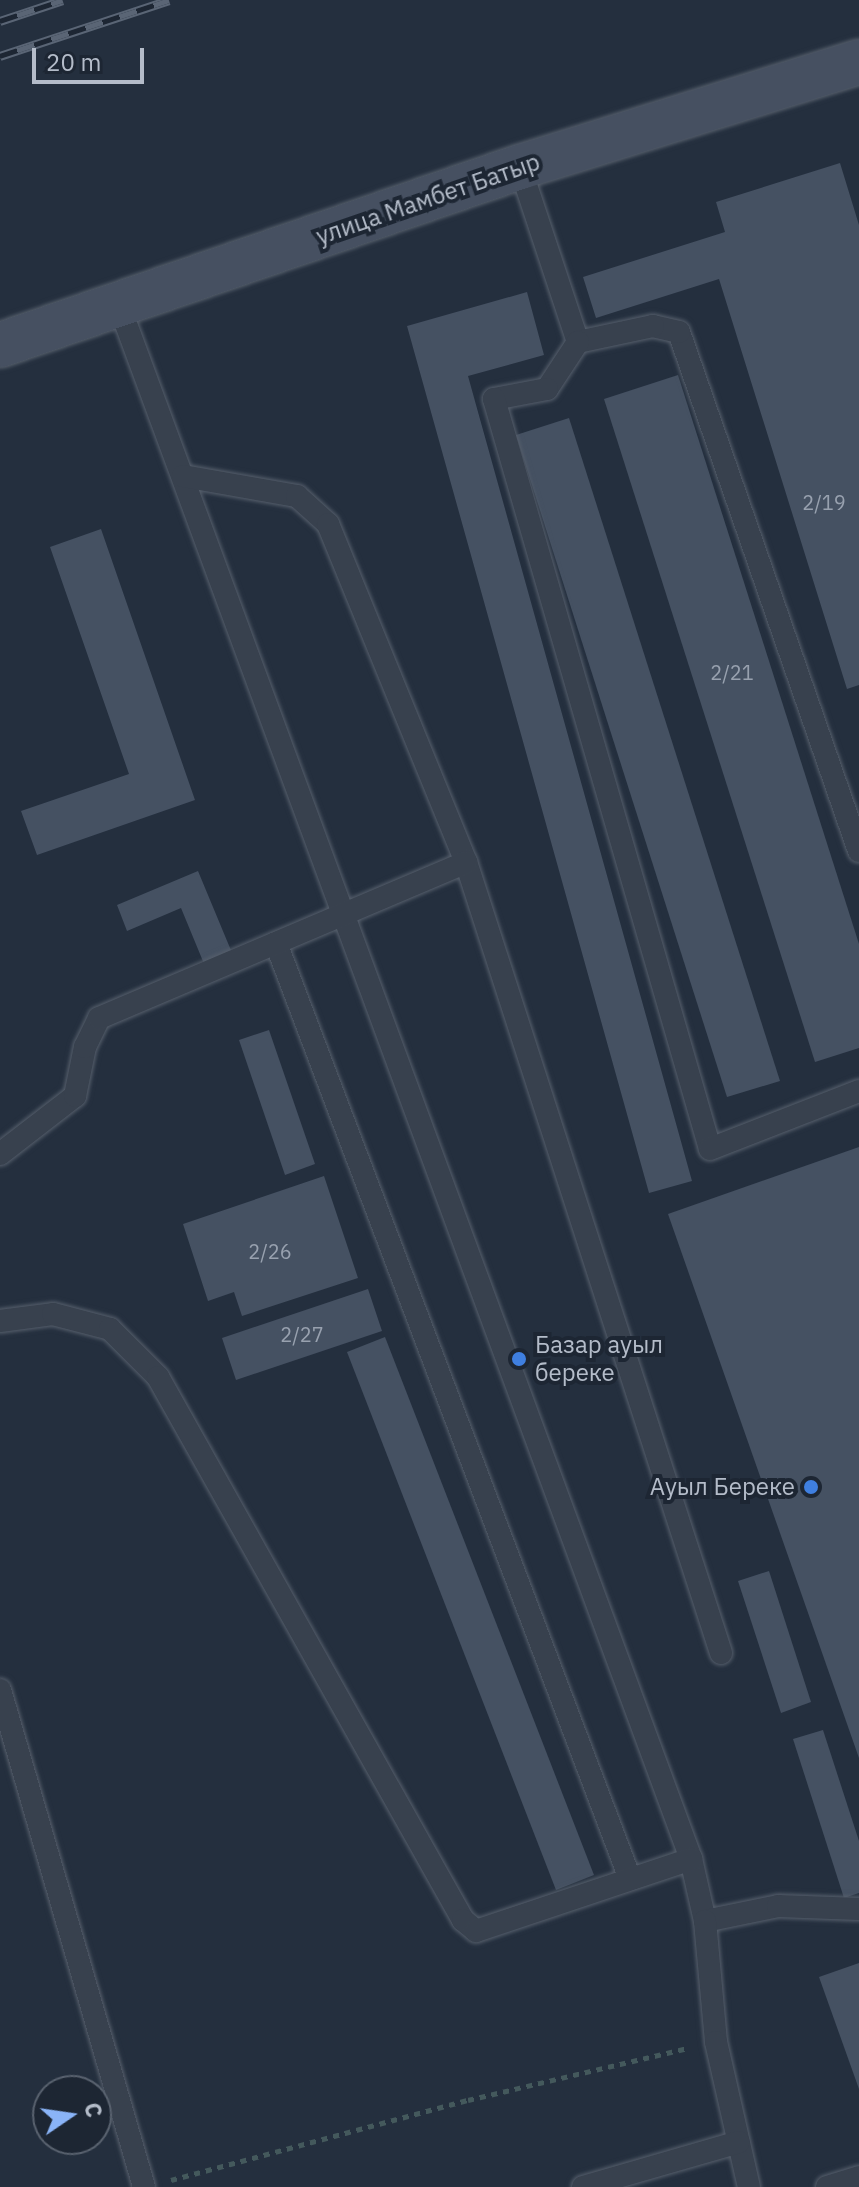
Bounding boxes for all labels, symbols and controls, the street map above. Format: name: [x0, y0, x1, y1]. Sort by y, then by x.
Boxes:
scale bar: [36, 32, 148, 82]
text: 20 m: [46, 46, 101, 78]
street label: улица Мамбет Батыр: [312, 147, 544, 251]
house number: 2/19: [802, 490, 846, 514]
house number: 2/21: [710, 660, 754, 684]
house number: 2/26: [248, 1239, 292, 1263]
house number: 2/27: [280, 1322, 324, 1346]
place label: Базар ауыл береке: [535, 1331, 663, 1387]
marker: Базар ауыл береке: [510, 1350, 528, 1368]
place label: Ауыл Береке: [650, 1473, 795, 1501]
marker: Ауыл Береке: [802, 1478, 820, 1496]
north arrow: [32, 2075, 112, 2155]
text: С: [78, 2100, 110, 2120]

